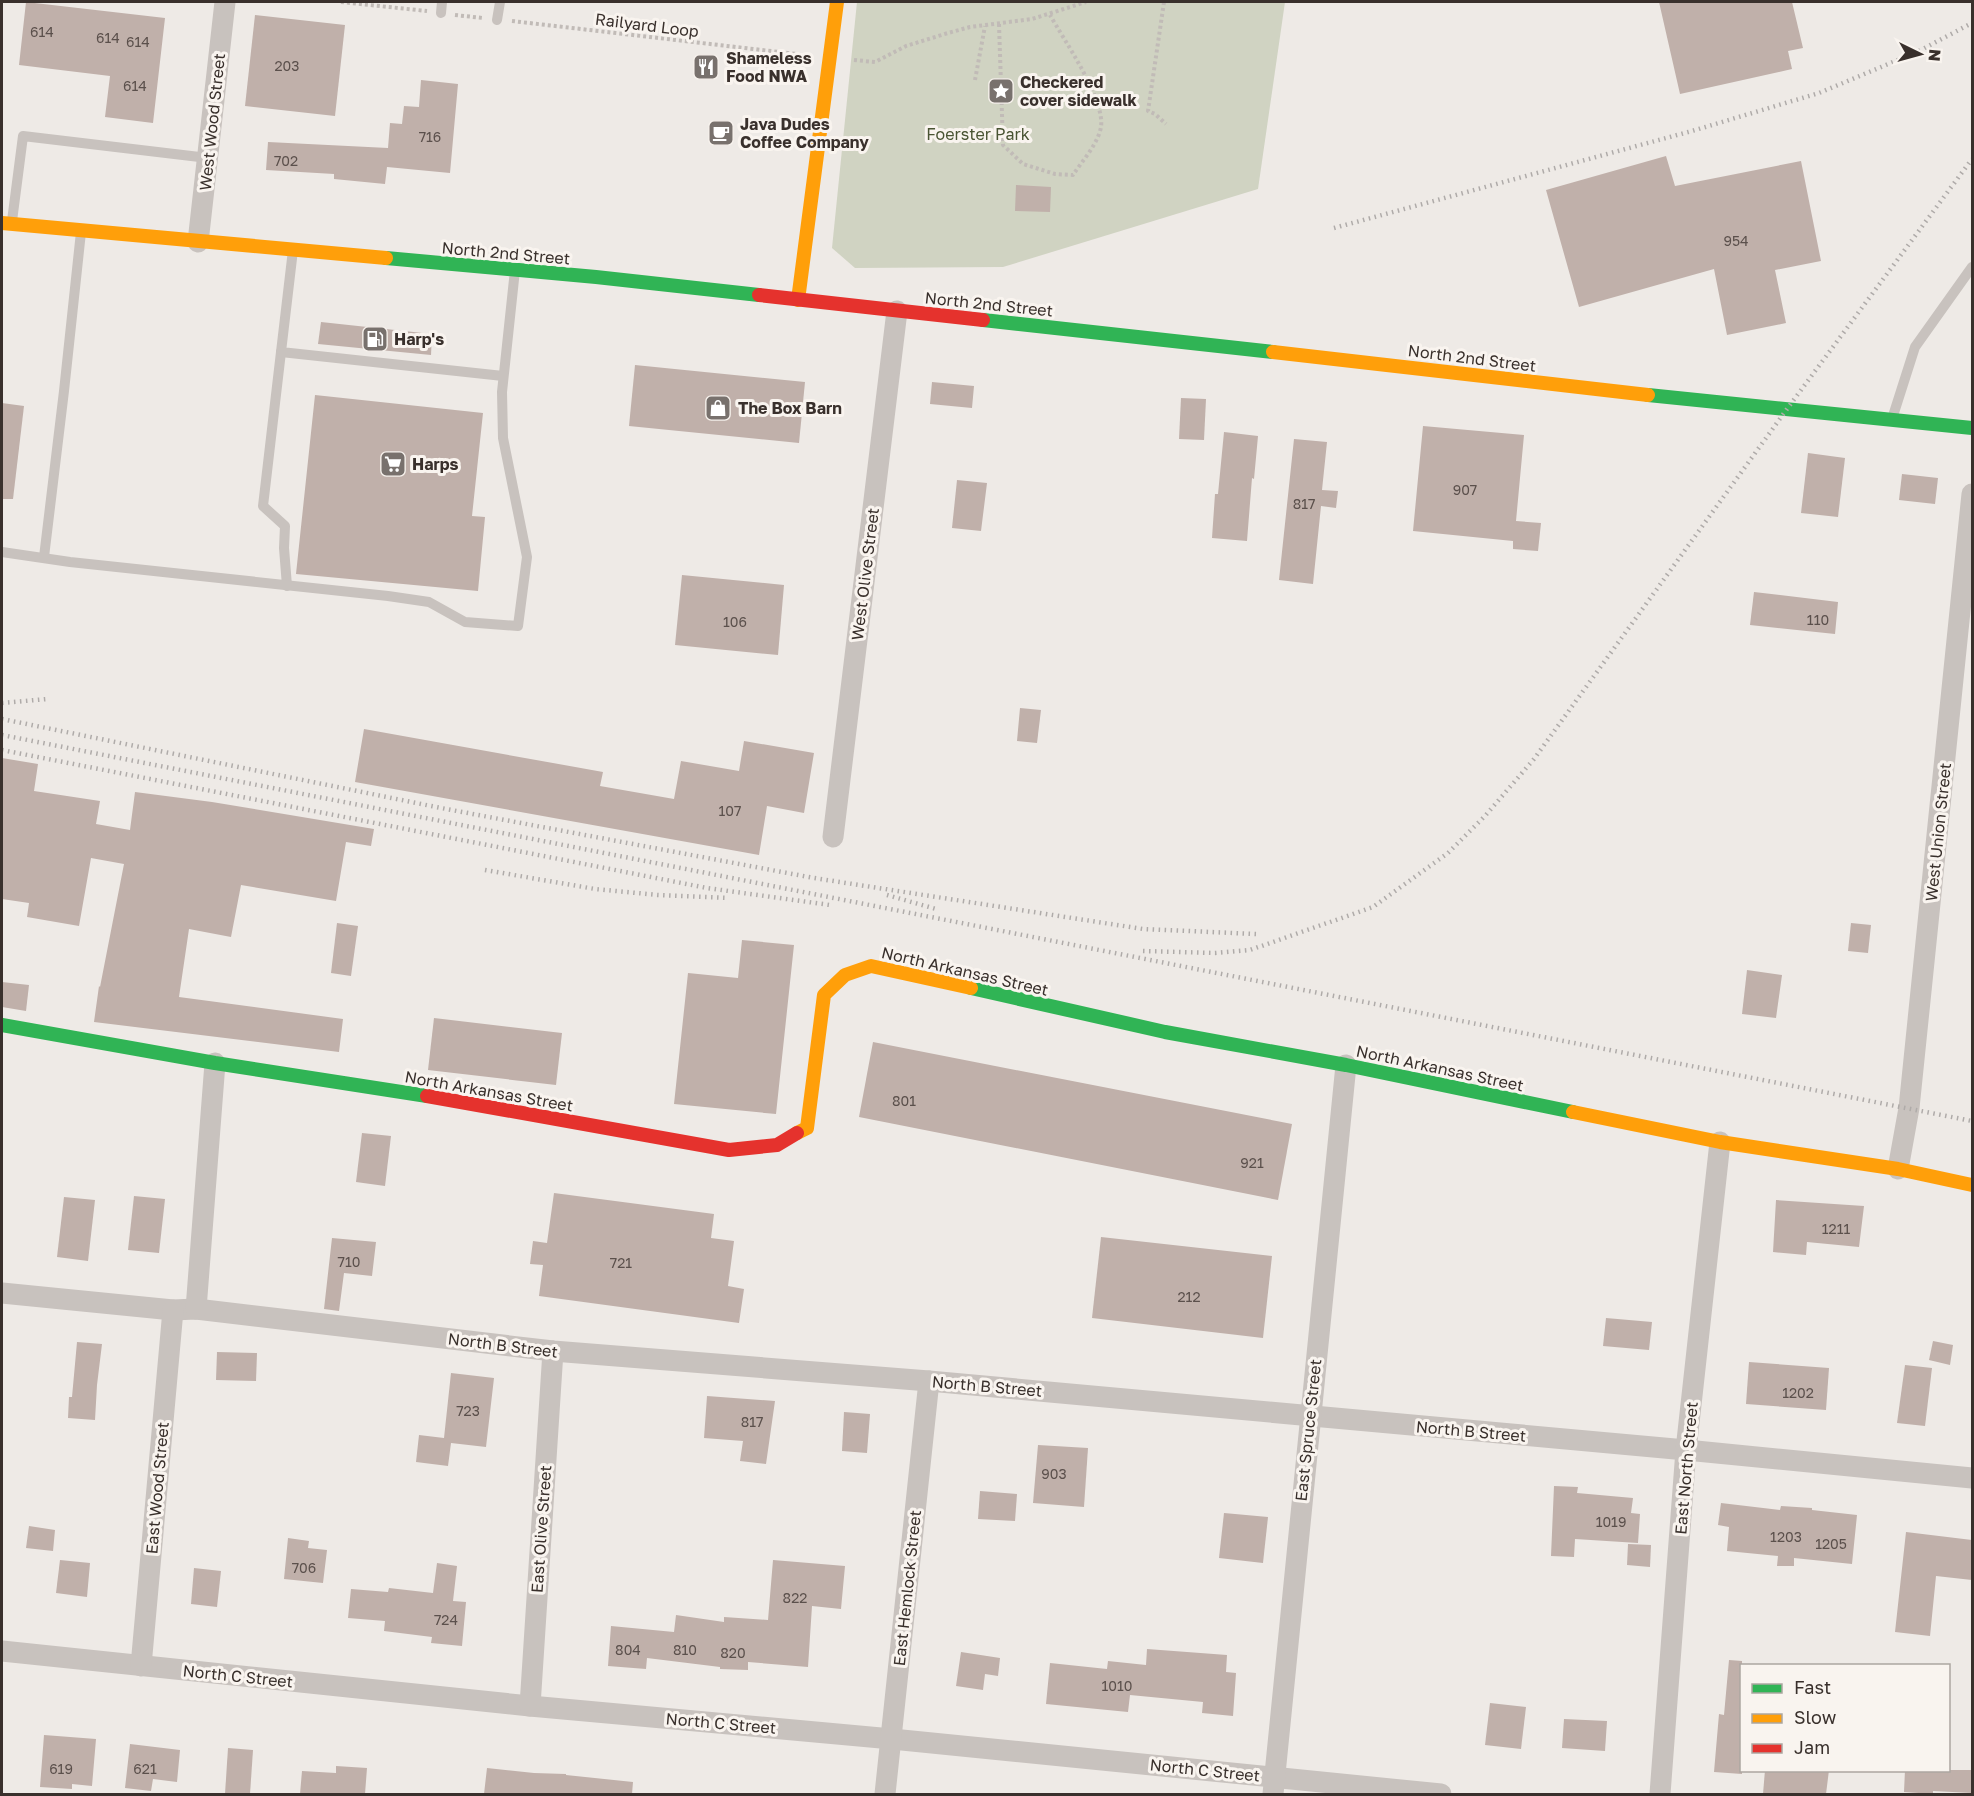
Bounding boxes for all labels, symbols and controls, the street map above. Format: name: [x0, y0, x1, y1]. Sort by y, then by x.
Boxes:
street label: Railyard Loop: [594, 9, 700, 41]
house number: 614: [30, 23, 54, 40]
north arrow: [1890, 24, 1950, 84]
house number: 614: [96, 29, 120, 46]
house number: 614: [126, 33, 150, 50]
place label: Shameless Food NWA: [726, 48, 812, 86]
text: N: [1924, 48, 1945, 62]
street label: West Wood Street: [195, 52, 229, 192]
restaurant icon: Shameless Food NWA: [691, 52, 721, 82]
house number: 203: [275, 57, 300, 74]
place label: Checkered cover sidewalk: [1020, 72, 1138, 110]
place icon: Checkered cover sidewalk: [986, 76, 1016, 106]
house number: 614: [123, 77, 147, 94]
place label: Java Dudes Coffee Company: [740, 114, 869, 152]
cafe icon: Java Dudes Coffee Company: [706, 118, 736, 148]
park label: Foerster Park: [926, 124, 1030, 144]
house number: 716: [419, 128, 441, 145]
house number: 702: [274, 152, 298, 169]
house number: 954: [1723, 232, 1749, 249]
street label: North 2nd Street: [441, 237, 571, 269]
street label: North 2nd Street: [924, 287, 1054, 321]
fuel station icon: Harp's: [360, 324, 390, 354]
place label: Harp's: [394, 329, 444, 349]
street label: North 2nd Street: [1407, 340, 1537, 376]
shop icon: The Box Barn: [703, 393, 733, 423]
place label: The Box Barn: [738, 398, 842, 418]
supermarket icon: Harps: [378, 449, 408, 479]
place label: Harps: [412, 454, 459, 474]
house number: 907: [1453, 481, 1477, 498]
house number: 817: [1293, 495, 1315, 512]
street label: West Olive Street: [847, 507, 883, 641]
house number: 110: [1807, 611, 1829, 628]
house number: 106: [723, 613, 747, 630]
street label: West Union Street: [1921, 762, 1955, 902]
house number: 107: [719, 802, 741, 819]
street label: North Arkansas Street: [880, 942, 1050, 1000]
street label: North Arkansas Street: [1354, 1040, 1526, 1096]
street label: North Arkansas Street: [403, 1066, 575, 1116]
house number: 801: [892, 1092, 916, 1109]
house number: 921: [1240, 1154, 1264, 1171]
house number: 1211: [1822, 1220, 1850, 1237]
house number: 710: [338, 1253, 360, 1270]
house number: 721: [610, 1254, 632, 1271]
house number: 212: [1177, 1288, 1201, 1305]
street label: North B Street: [447, 1328, 559, 1362]
street label: East Spruce Street: [1291, 1358, 1325, 1502]
street label: North B Street: [931, 1371, 1043, 1401]
house number: 1202: [1782, 1384, 1814, 1401]
street label: East North Street: [1670, 1401, 1702, 1535]
house number: 723: [456, 1402, 480, 1419]
house number: 817: [741, 1413, 763, 1430]
street label: North B Street: [1415, 1416, 1527, 1446]
street label: East Wood Street: [141, 1421, 173, 1555]
street label: East Olive Street: [527, 1464, 555, 1594]
house number: 903: [1041, 1465, 1067, 1482]
street label: East Hemlock Street: [889, 1509, 925, 1667]
house number: 1019: [1596, 1513, 1626, 1530]
house number: 1203: [1770, 1528, 1802, 1545]
house number: 1205: [1815, 1535, 1847, 1552]
house number: 706: [292, 1559, 316, 1576]
house number: 822: [783, 1589, 807, 1606]
house number: 724: [434, 1611, 458, 1628]
house number: 804: [615, 1641, 641, 1658]
house number: 810: [673, 1641, 697, 1658]
house number: 820: [720, 1644, 746, 1661]
street label: North C Street: [182, 1660, 294, 1692]
legend: [1740, 1664, 1950, 1772]
text: Fast: [1794, 1676, 1831, 1698]
house number: 1010: [1102, 1677, 1132, 1694]
text: Slow: [1794, 1706, 1837, 1728]
street label: North C Street: [665, 1708, 777, 1738]
text: Jam: [1794, 1736, 1830, 1758]
street label: North C Street: [1149, 1754, 1261, 1786]
house number: 619: [49, 1760, 73, 1777]
house number: 621: [133, 1760, 157, 1777]

